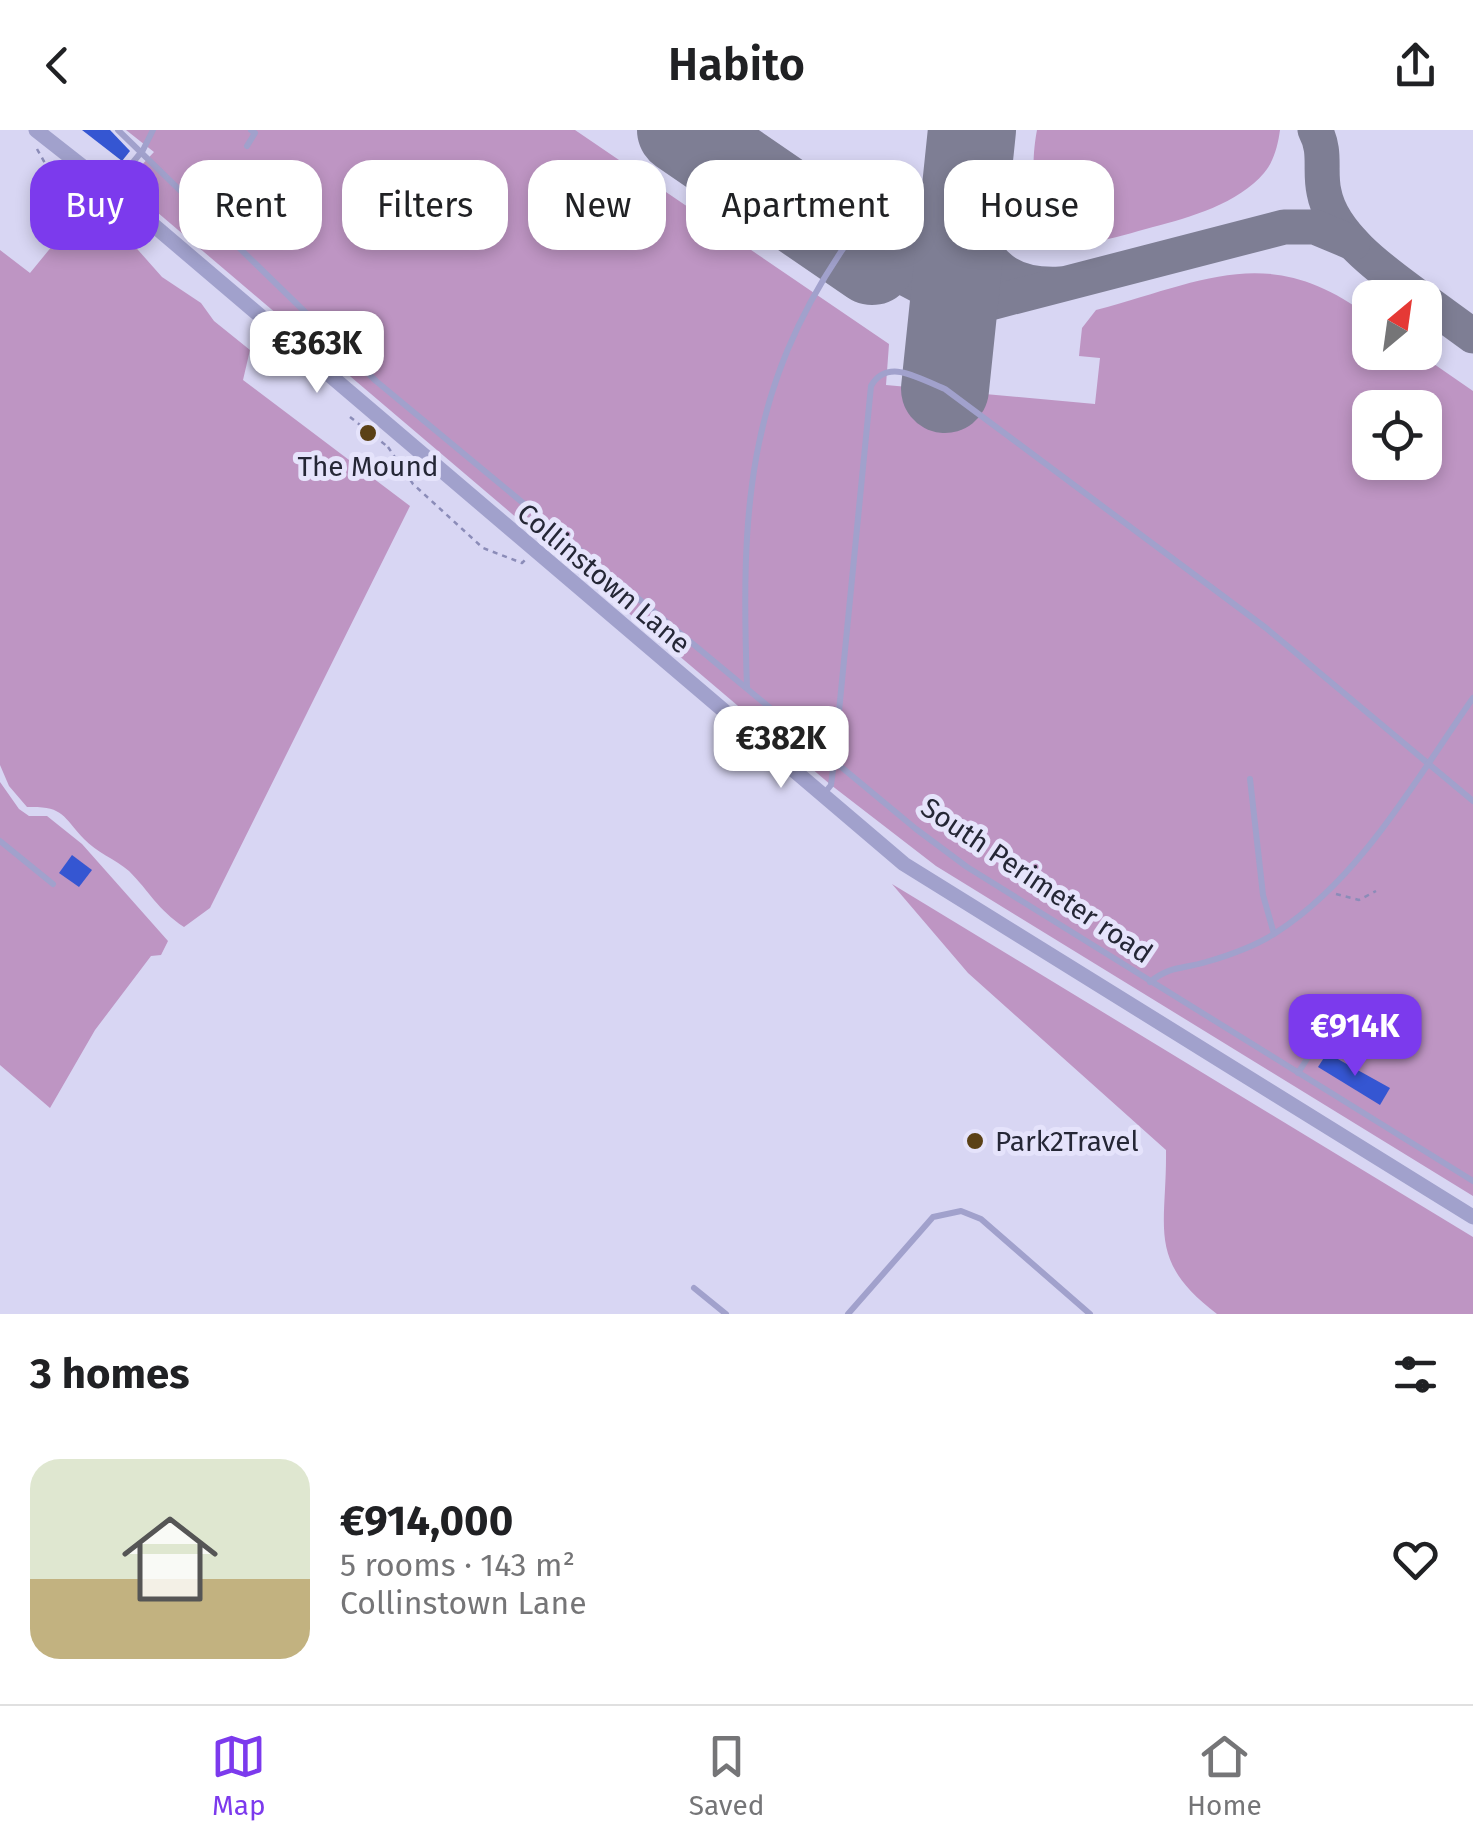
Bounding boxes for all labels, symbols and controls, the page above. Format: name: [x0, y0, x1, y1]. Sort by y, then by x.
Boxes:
icon: back: [30, 38, 85, 93]
text: Habito: [668, 38, 805, 92]
icon: share: [1388, 38, 1443, 93]
chip: Buy: [30, 160, 159, 250]
chip: Rent: [179, 160, 322, 250]
chip: Filters: [342, 160, 508, 250]
chip: New: [528, 160, 666, 250]
chip: Apartment: [686, 160, 924, 250]
chip: House: [944, 160, 1114, 250]
north arrow: [1352, 280, 1442, 370]
map controls: [1352, 280, 1442, 480]
pin: €363K: [247, 311, 387, 396]
text: €363K: [272, 324, 362, 362]
button: locate: [1352, 390, 1442, 480]
marker: The Mound: [357, 422, 379, 444]
place label: The Mound: [297, 450, 439, 483]
street label: Collinstown Lane: [510, 496, 697, 660]
pin: €382K: [711, 706, 851, 791]
text: €382K: [736, 719, 826, 757]
street label: South Perimeter road: [915, 791, 1159, 970]
pin: €914K: [1285, 994, 1425, 1079]
text: €914K: [1311, 1007, 1399, 1045]
place label: Park2Travel: [995, 1125, 1139, 1158]
marker: Park2Travel: [964, 1130, 986, 1152]
icon: filters: [1388, 1347, 1443, 1402]
text: 3 homes: [30, 1349, 190, 1399]
text: €914,000: [340, 1496, 513, 1546]
icon: home: [110, 1499, 230, 1619]
icon: heart: [1388, 1532, 1443, 1587]
text: 5 rooms · 143 m²: [340, 1546, 575, 1584]
text: Collinstown Lane: [340, 1584, 587, 1622]
tab: Map: [211, 1729, 266, 1822]
tab: Saved: [689, 1729, 765, 1822]
tab: Home: [1187, 1729, 1262, 1822]

